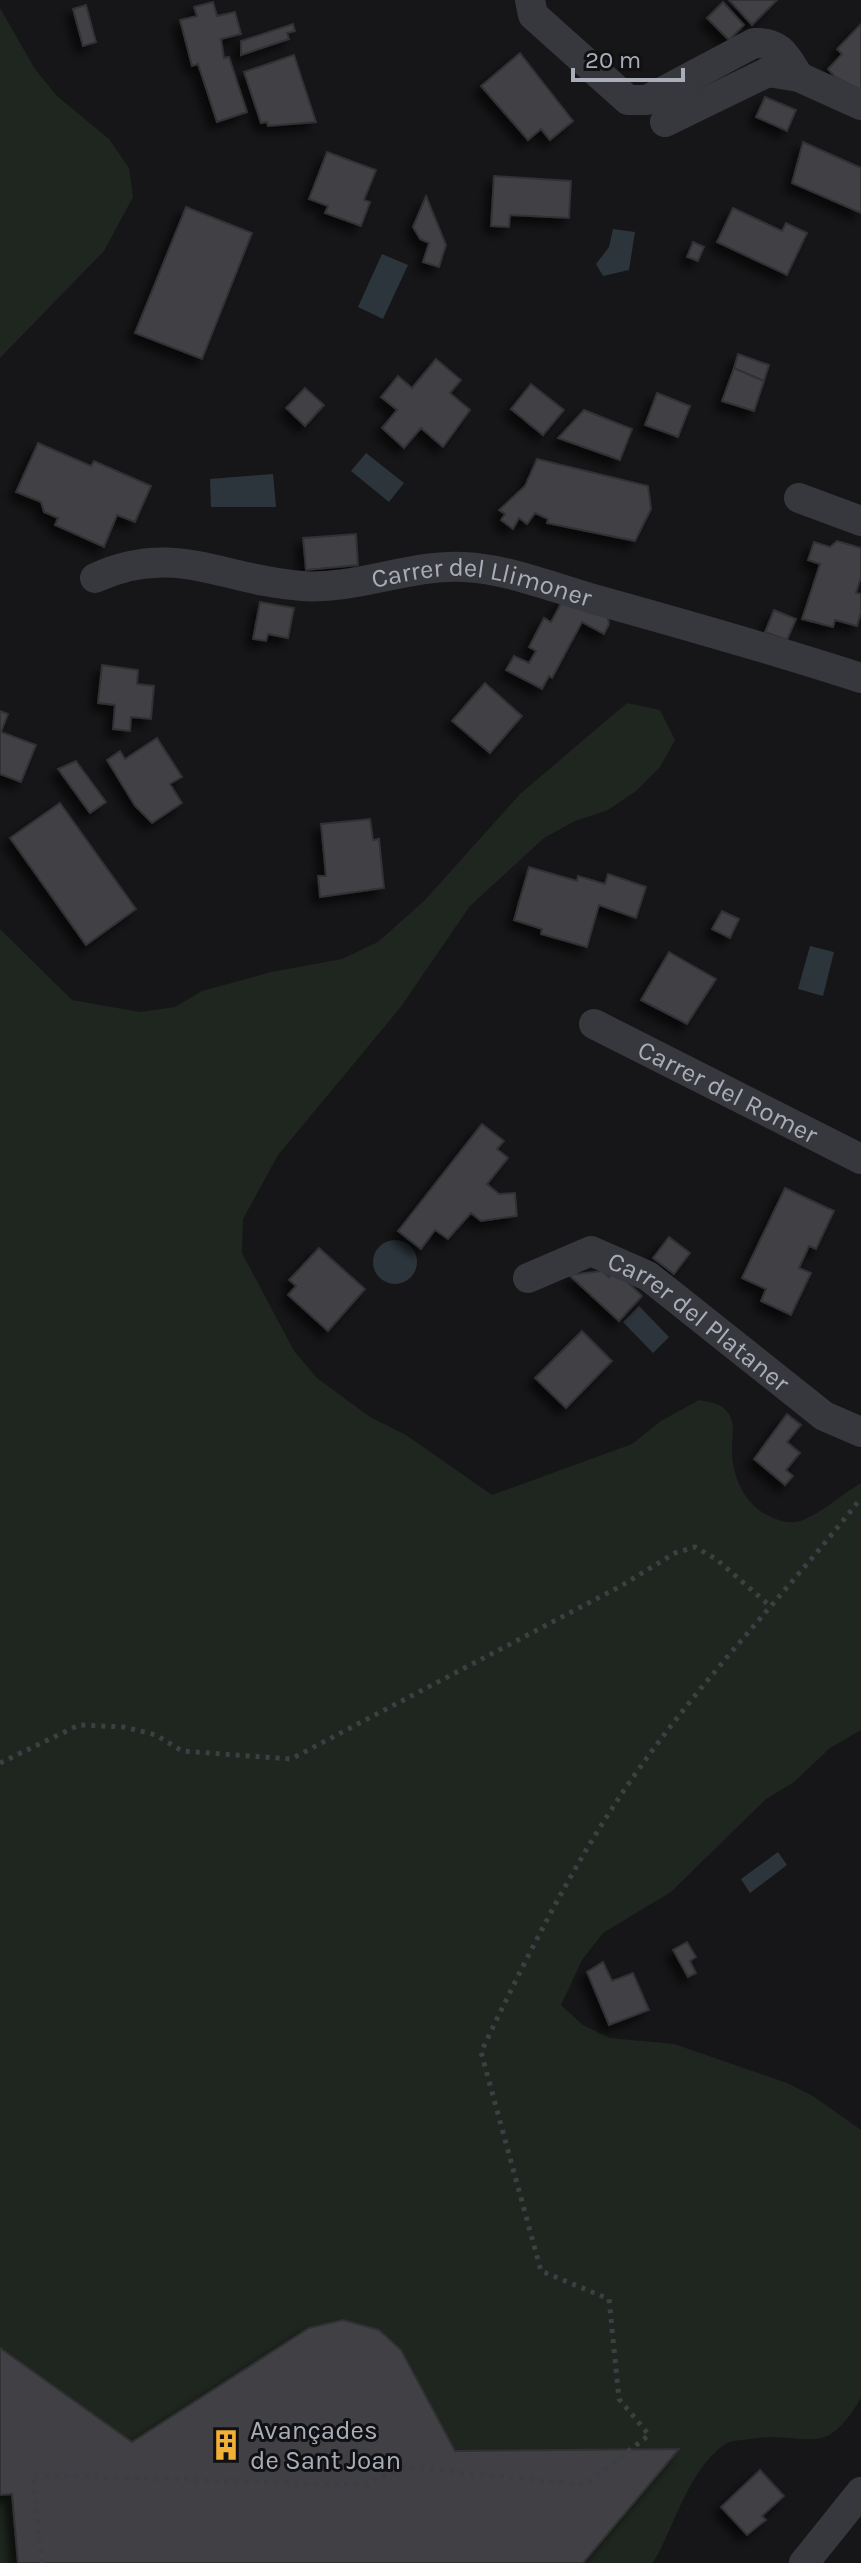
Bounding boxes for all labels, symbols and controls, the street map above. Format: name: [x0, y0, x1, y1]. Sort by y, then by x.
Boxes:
scale bar: [573, 32, 683, 82]
text: 20 m: [585, 46, 641, 74]
street label: Carrer del Llimoner: [369, 551, 596, 613]
street label: Carrer del Romer: [633, 1033, 824, 1150]
street label: Carrer del Plataner: [603, 1245, 796, 1398]
place label: Avançades de Sant Joan: [250, 2415, 401, 2476]
building icon: Avançades de Sant Joan: [209, 2428, 243, 2462]

